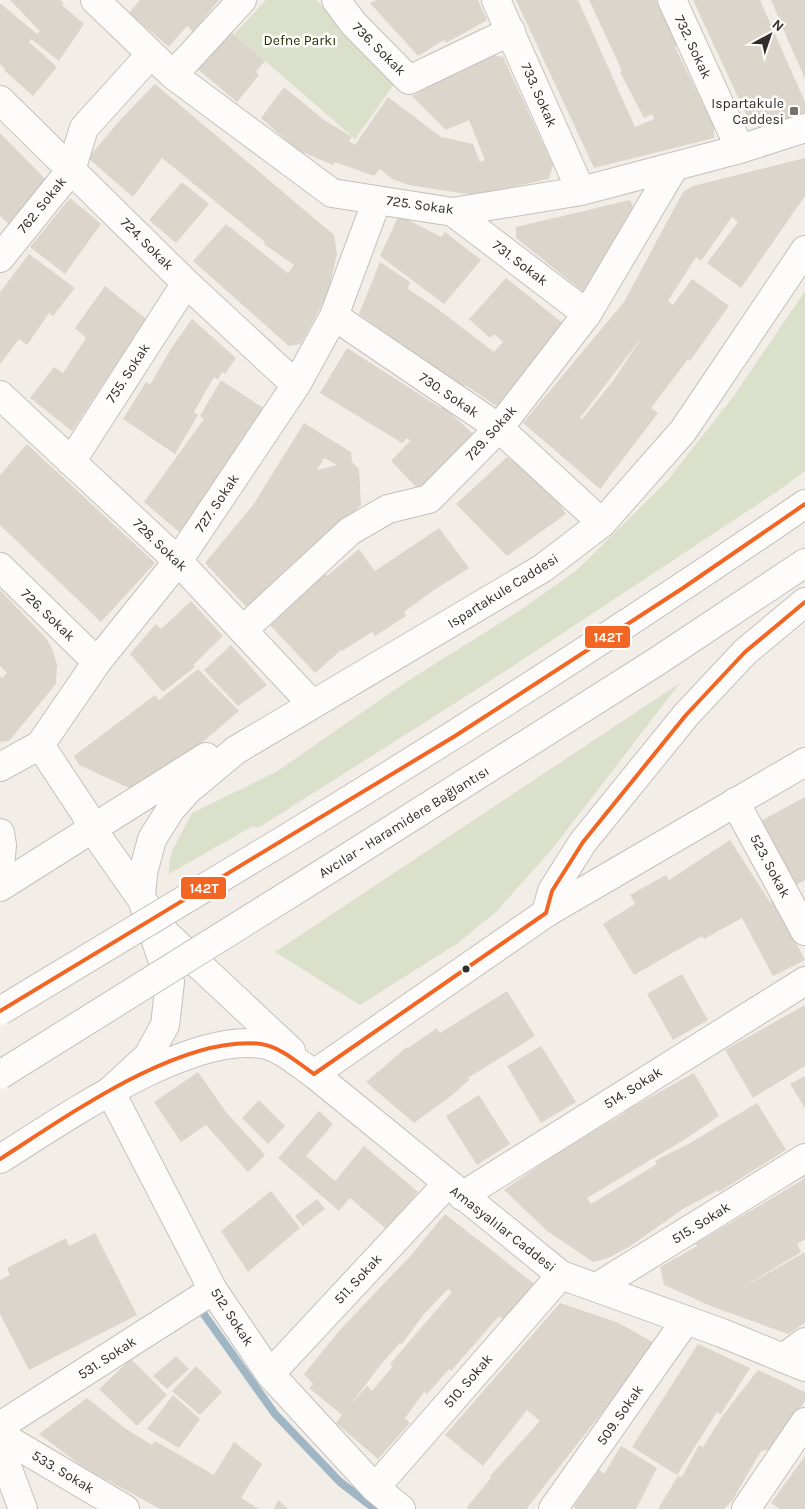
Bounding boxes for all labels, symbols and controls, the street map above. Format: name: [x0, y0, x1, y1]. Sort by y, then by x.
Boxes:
north arrow: [745, 10, 795, 60]
street label: 732. Sokak: [671, 12, 715, 82]
text: N: [769, 16, 787, 35]
street label: 736. Sokak: [349, 19, 409, 79]
park label: Defne Parkı: [264, 32, 336, 49]
street label: 733. Sokak: [517, 60, 561, 130]
place label: Ispartakule Caddesi: [711, 95, 784, 128]
marker: Ispartakule Caddesi: [788, 105, 800, 117]
street label: 762. Sokak: [14, 173, 70, 237]
street label: 725. Sokak: [385, 192, 455, 218]
street label: 724. Sokak: [117, 214, 177, 274]
street label: 731. Sokak: [489, 237, 551, 289]
street label: 755. Sokak: [102, 340, 154, 406]
street label: 730. Sokak: [416, 369, 482, 421]
street label: 729. Sokak: [462, 402, 520, 464]
street label: 727. Sokak: [191, 471, 243, 535]
street label: 728. Sokak: [129, 515, 191, 575]
street label: Ispartakule Caddesi: [444, 550, 562, 632]
street label: 726. Sokak: [18, 585, 78, 645]
line badge: 142T: [584, 625, 631, 649]
text: 142T: [593, 629, 623, 646]
street label: Avcılar - Haramidere Bağlantısı: [316, 762, 492, 882]
street label: 523. Sokak: [746, 831, 794, 901]
line badge: 142T: [180, 876, 227, 900]
text: 142T: [189, 880, 219, 897]
unlabelled marker: [461, 964, 471, 974]
street label: 514. Sokak: [601, 1063, 665, 1113]
street label: Amasyalılar Caddesi: [447, 1182, 559, 1276]
street label: 515. Sokak: [669, 1198, 734, 1248]
street label: 511. Sokak: [330, 1250, 386, 1308]
street label: 512. Sokak: [207, 1285, 257, 1349]
street label: 531. Sokak: [75, 1333, 139, 1383]
street label: 510. Sokak: [440, 1350, 496, 1412]
street label: 509. Sokak: [593, 1381, 647, 1448]
street label: 533. Sokak: [29, 1447, 97, 1497]

